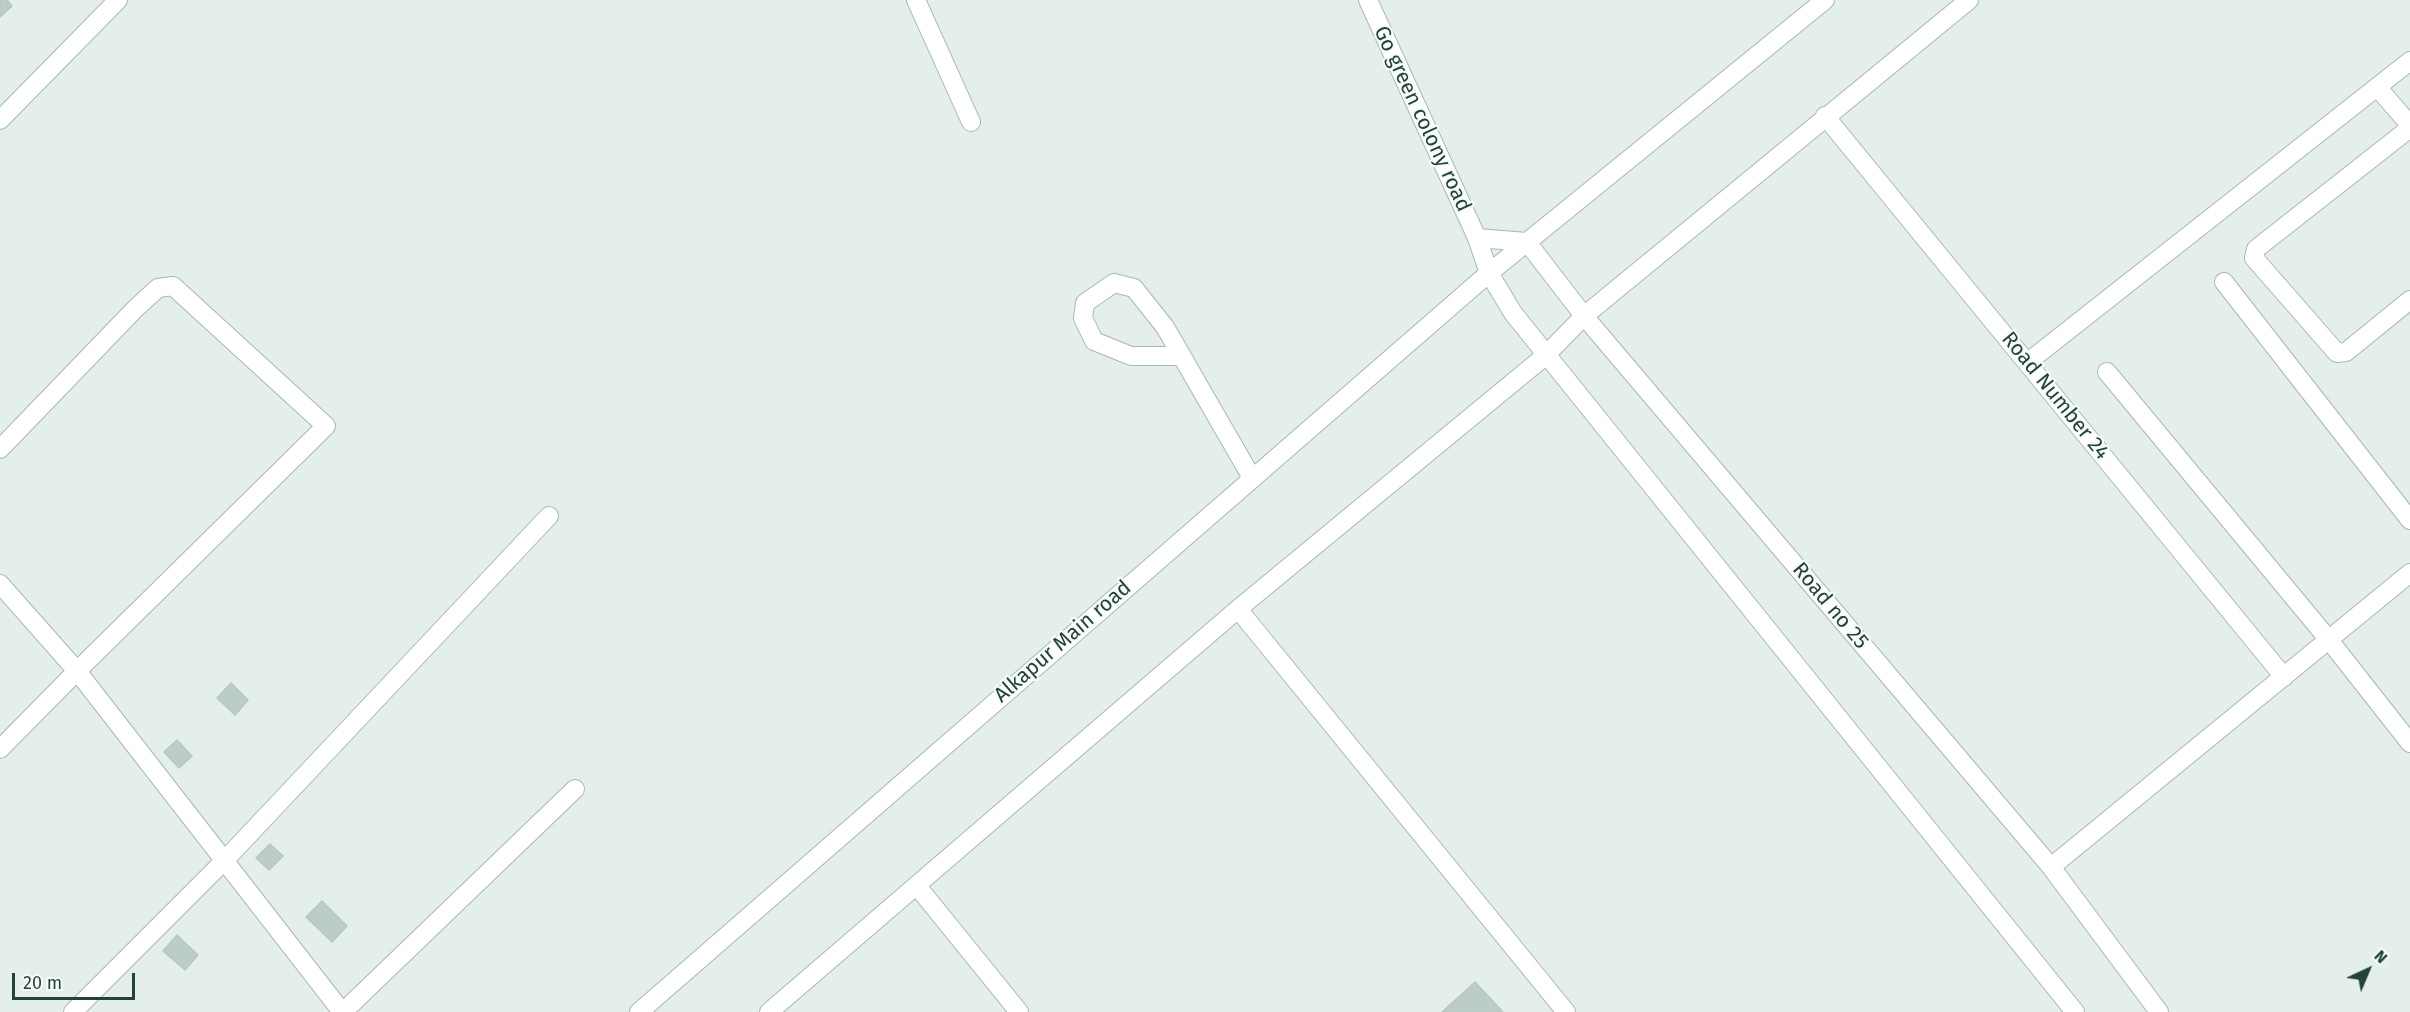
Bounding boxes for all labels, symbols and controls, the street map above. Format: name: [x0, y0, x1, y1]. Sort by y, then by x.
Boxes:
street label: Go green colony road: [1368, 22, 1476, 216]
street label: Road Number 24: [1996, 327, 2114, 465]
street label: Road no 25: [1787, 558, 1873, 654]
street label: Alkapur Main road: [989, 576, 1137, 708]
north arrow: [2338, 940, 2398, 1000]
text: N: [2370, 946, 2391, 967]
scale bar: [15, 961, 138, 999]
text: 20 m: [23, 972, 62, 994]

